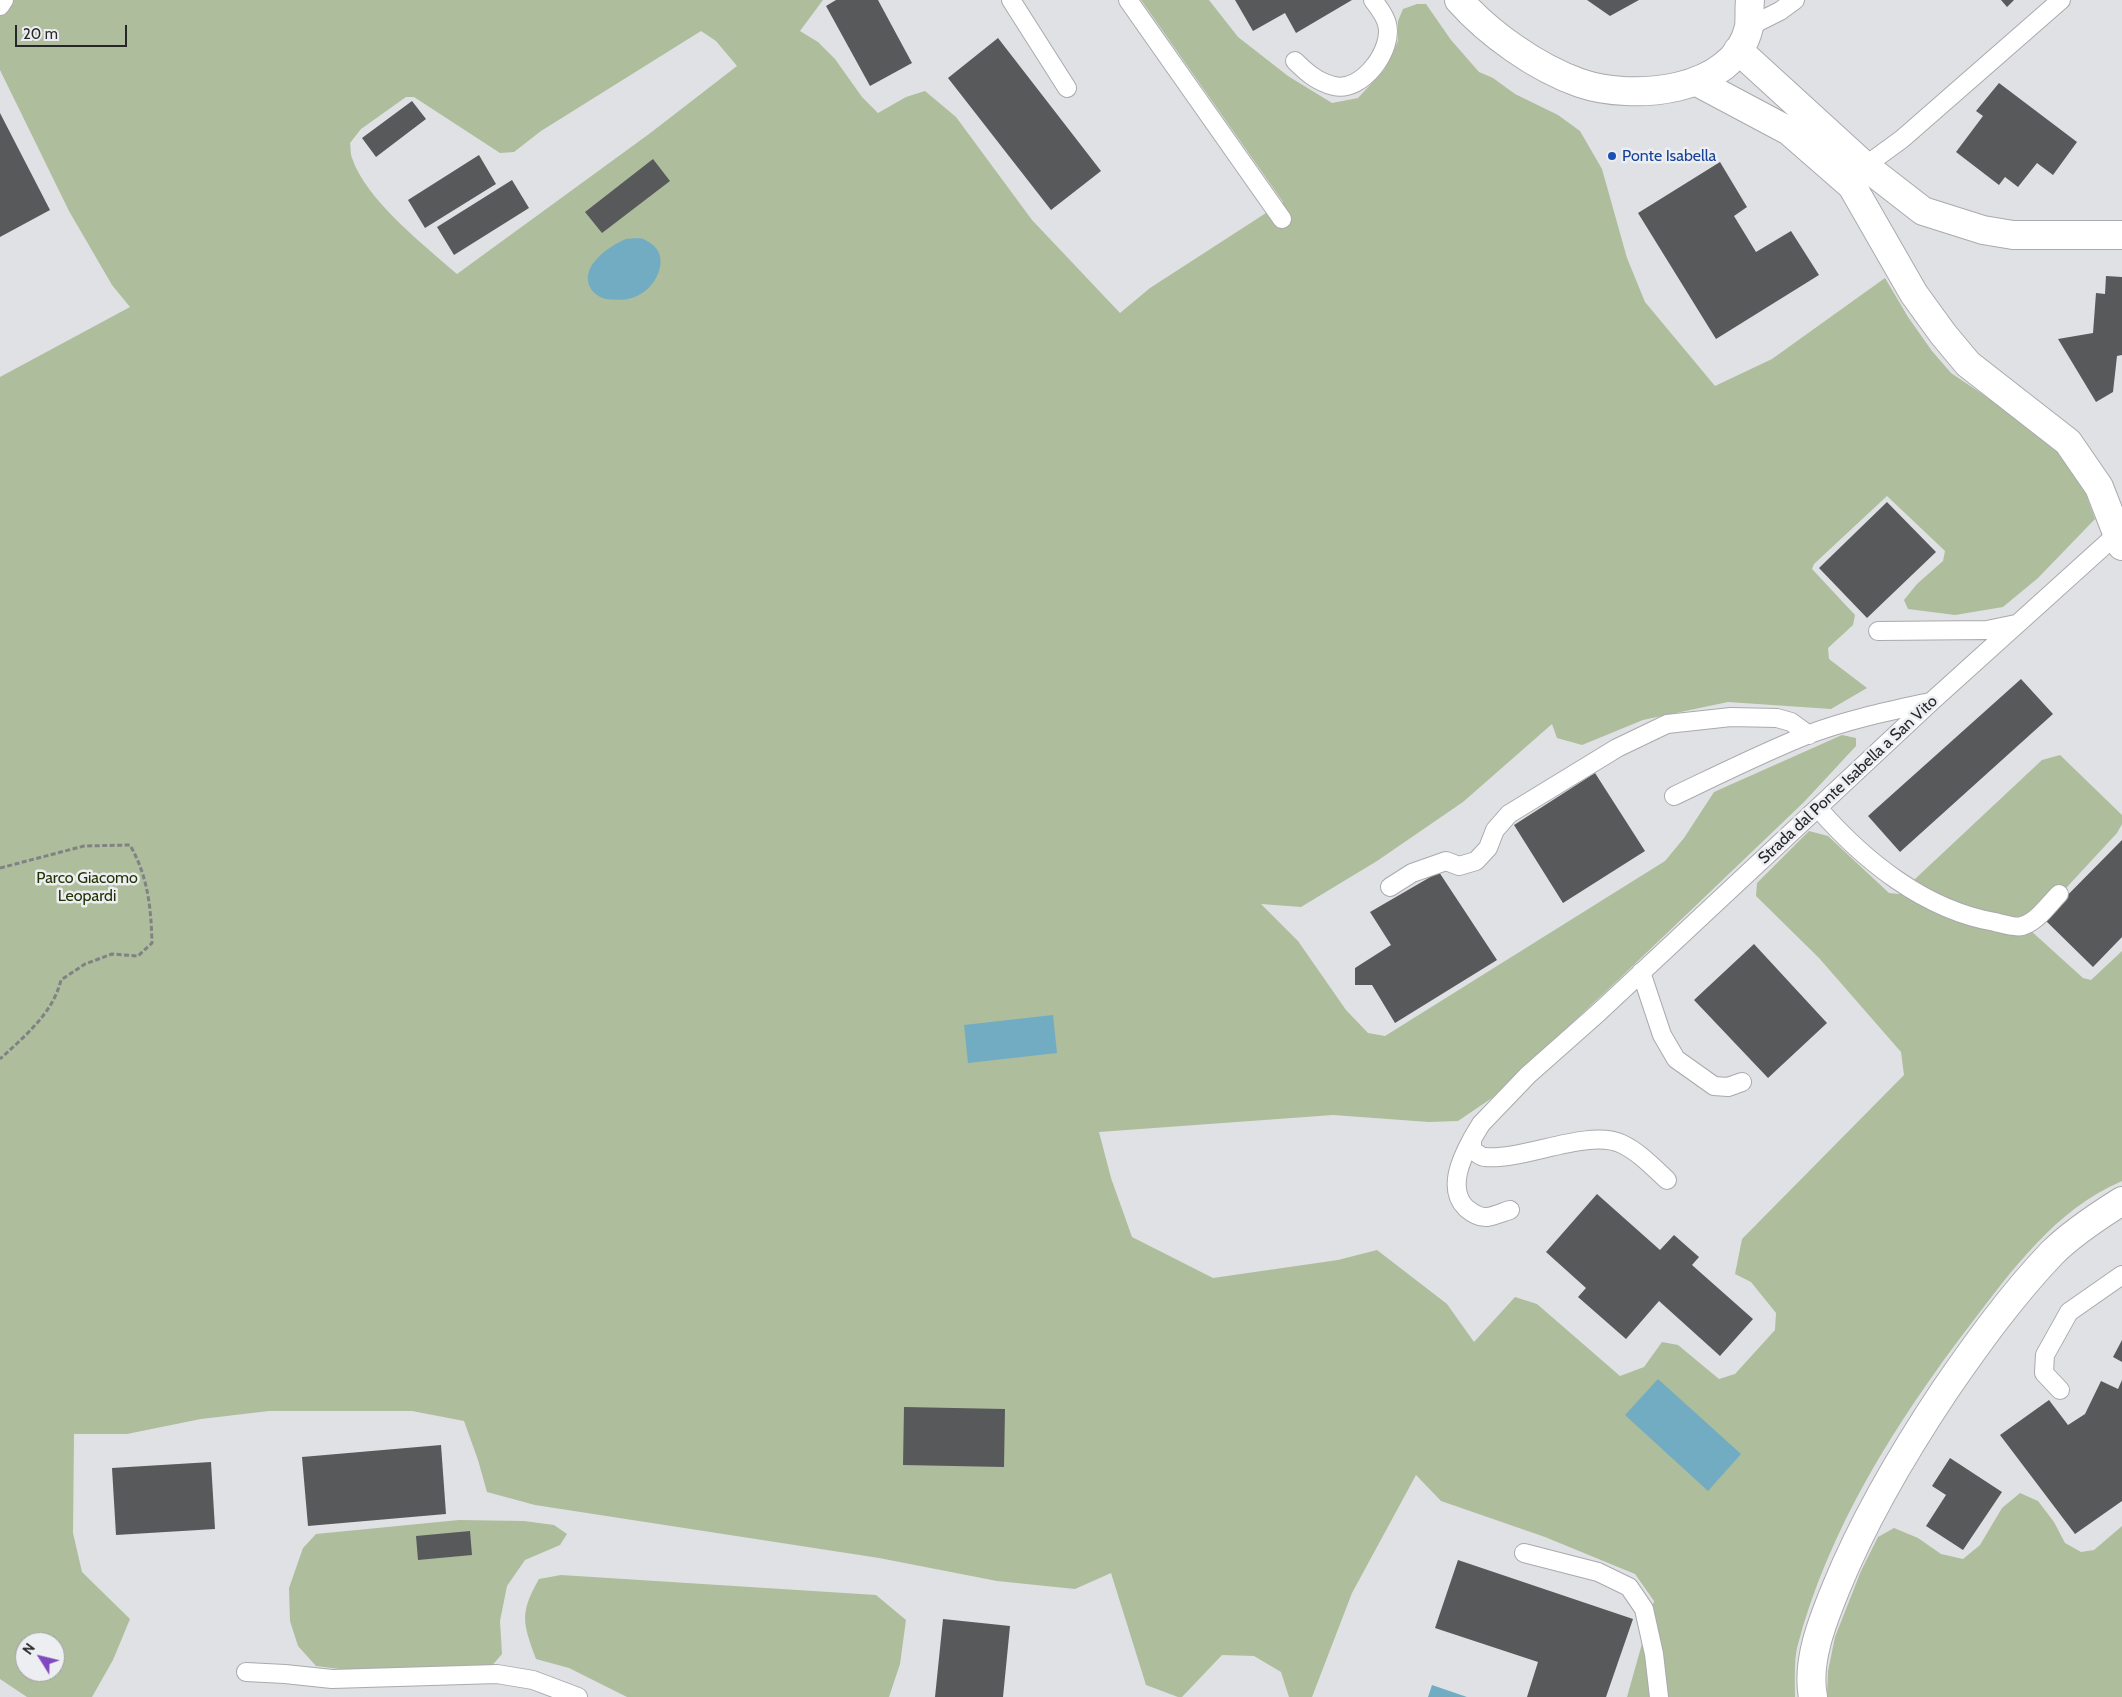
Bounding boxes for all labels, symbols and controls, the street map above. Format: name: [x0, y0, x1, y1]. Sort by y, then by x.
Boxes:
scale bar: [18, 15, 130, 47]
text: 20 m: [23, 25, 58, 43]
place label: Ponte Isabella: [1622, 146, 1716, 166]
marker: Ponte Isabella: [1606, 150, 1618, 162]
street label: Strada dal Ponte Isabella a San Vito: [1754, 692, 1942, 868]
park label: Parco Giacomo Leopardi: [36, 868, 138, 906]
north arrow: [15, 1632, 65, 1682]
text: N: [18, 1639, 39, 1658]

